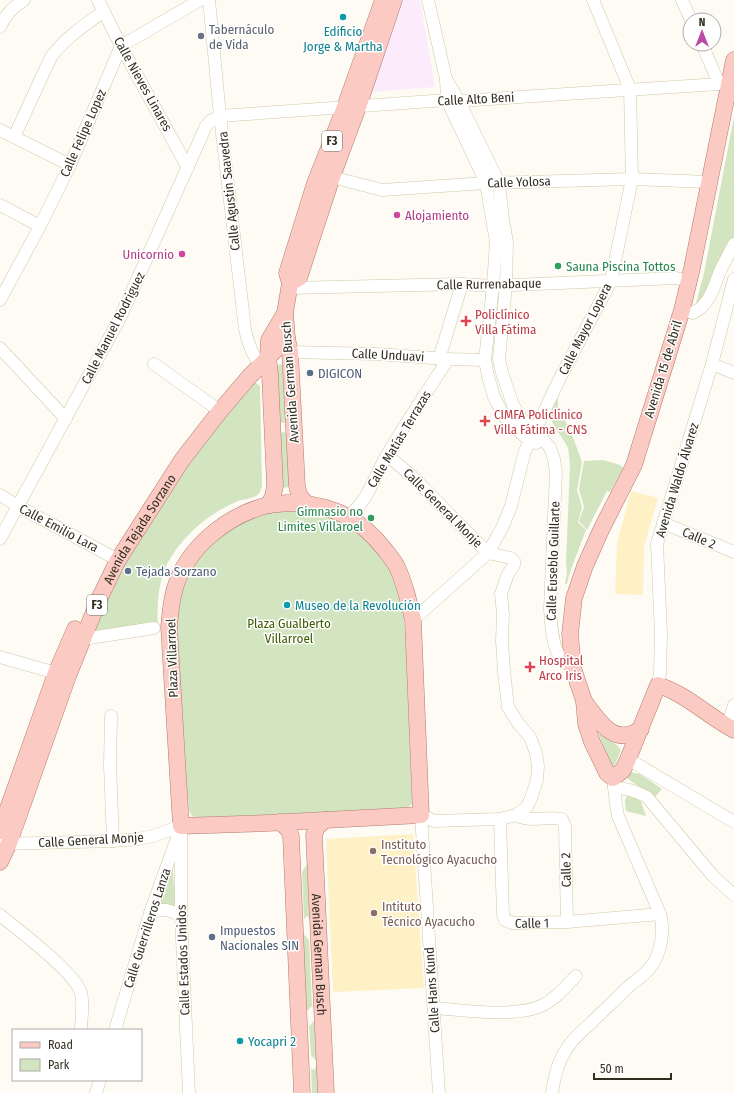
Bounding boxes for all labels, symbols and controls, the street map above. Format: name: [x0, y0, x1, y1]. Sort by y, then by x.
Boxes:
marker: Edificio Jorge & Martha: [338, 12, 348, 22]
north arrow: [682, 12, 722, 52]
text: N: [699, 16, 705, 29]
place label: Tabernáculo de Vida: [209, 22, 274, 52]
place label: Edificio Jorge & Martha: [303, 24, 383, 54]
marker: Tabernáculo de Vida: [196, 31, 206, 41]
street label: Calle Nieves Linares: [111, 34, 175, 134]
street label: Calle Felipe Lopez: [57, 87, 109, 179]
street label: Calle Alto Beni: [437, 89, 515, 109]
street label: Calle Agustin Saavedra: [215, 130, 243, 252]
road number: F3: [322, 131, 342, 151]
street label: Calle Yolosa: [487, 173, 551, 191]
place label: Alojamiento: [405, 208, 469, 223]
marker: Alojamiento: [392, 210, 402, 220]
place label: Unicornio: [123, 247, 174, 262]
marker: Unicornio: [177, 249, 187, 259]
place label: Sauna Piscina Tottos: [566, 259, 676, 274]
marker: Sauna Piscina Tottos: [553, 261, 563, 271]
street label: Calle Manuel Rodriguez: [78, 269, 148, 387]
street label: Calle Rurrenabaque: [437, 276, 541, 292]
street label: Calle Mayor Lopera: [555, 281, 615, 377]
place label: Policlínico Villa Fátima: [475, 307, 536, 337]
marker: Policlínico Villa Fátima: [460, 315, 472, 327]
street label: Avenida 15 de Abril: [641, 318, 685, 420]
street label: Avenida German Busch: [278, 321, 302, 443]
street label: Calle Unduavi: [351, 346, 425, 364]
place label: DIGICON: [318, 366, 362, 381]
marker: DIGICON: [305, 368, 315, 378]
street label: Calle Matías Terrazas: [364, 387, 434, 490]
place label: CIMFA Policlínico Villa Fátima - CNS: [494, 407, 587, 437]
marker: CIMFA Policlínico Villa Fátima - CNS: [479, 415, 491, 427]
street label: Avenida Waldo Álvarez: [652, 421, 702, 539]
street label: Calle General Monje: [400, 465, 486, 551]
street label: Avenida Tejada Sorzano: [101, 471, 179, 587]
street label: Calle Emilio Lara: [17, 501, 101, 555]
street label: Calle Euseblo Guillarte: [543, 501, 563, 621]
place label: Gimnasio no Limites Villaroel: [278, 504, 364, 534]
marker: Gimnasio no Limites Villaroel: [366, 513, 376, 523]
street label: Calle 2: [680, 524, 718, 552]
place label: Tejada Sorzano: [136, 563, 216, 579]
marker: Tejada Sorzano: [123, 566, 133, 576]
road number: F3: [87, 595, 107, 615]
place label: Museo de la Revolución: [295, 598, 421, 613]
marker: Museo de la Revolución: [282, 600, 292, 610]
park label: Plaza Gualberto Villarroel: [247, 616, 331, 646]
street label: Plaza Villarroel: [163, 618, 181, 698]
place label: Hospital Arco Iris: [539, 653, 584, 683]
marker: Hospital Arco Iris: [524, 661, 536, 673]
street label: Calle General Monje: [38, 830, 144, 850]
place label: Instituto Tecnológico Ayacucho: [381, 837, 497, 867]
marker: Instituto Tecnológico Ayacucho: [368, 846, 378, 856]
street label: Calle 2: [558, 852, 574, 887]
street label: Calle Guerrilleros Lanza: [121, 866, 173, 990]
street label: Avenida German Busch: [309, 893, 330, 1016]
place label: Intituto Técnico Ayacucho: [382, 899, 475, 929]
street label: Calle Estados Unidos: [174, 904, 192, 1016]
marker: Intituto Técnico Ayacucho: [369, 908, 379, 918]
street label: Calle 1: [515, 915, 549, 930]
place label: Impuestos Nacionales SIN: [220, 923, 299, 953]
marker: Impuestos Nacionales SIN: [207, 932, 217, 942]
street label: Calle Hans Kund: [422, 947, 442, 1033]
legend: [12, 1029, 142, 1081]
place label: Yocapri 2: [248, 1034, 296, 1049]
marker: Yocapri 2: [235, 1036, 245, 1046]
text: Road: [48, 1038, 73, 1052]
scale bar: [594, 1055, 671, 1081]
text: Park: [48, 1058, 70, 1072]
text: 50 m: [600, 1062, 624, 1076]

